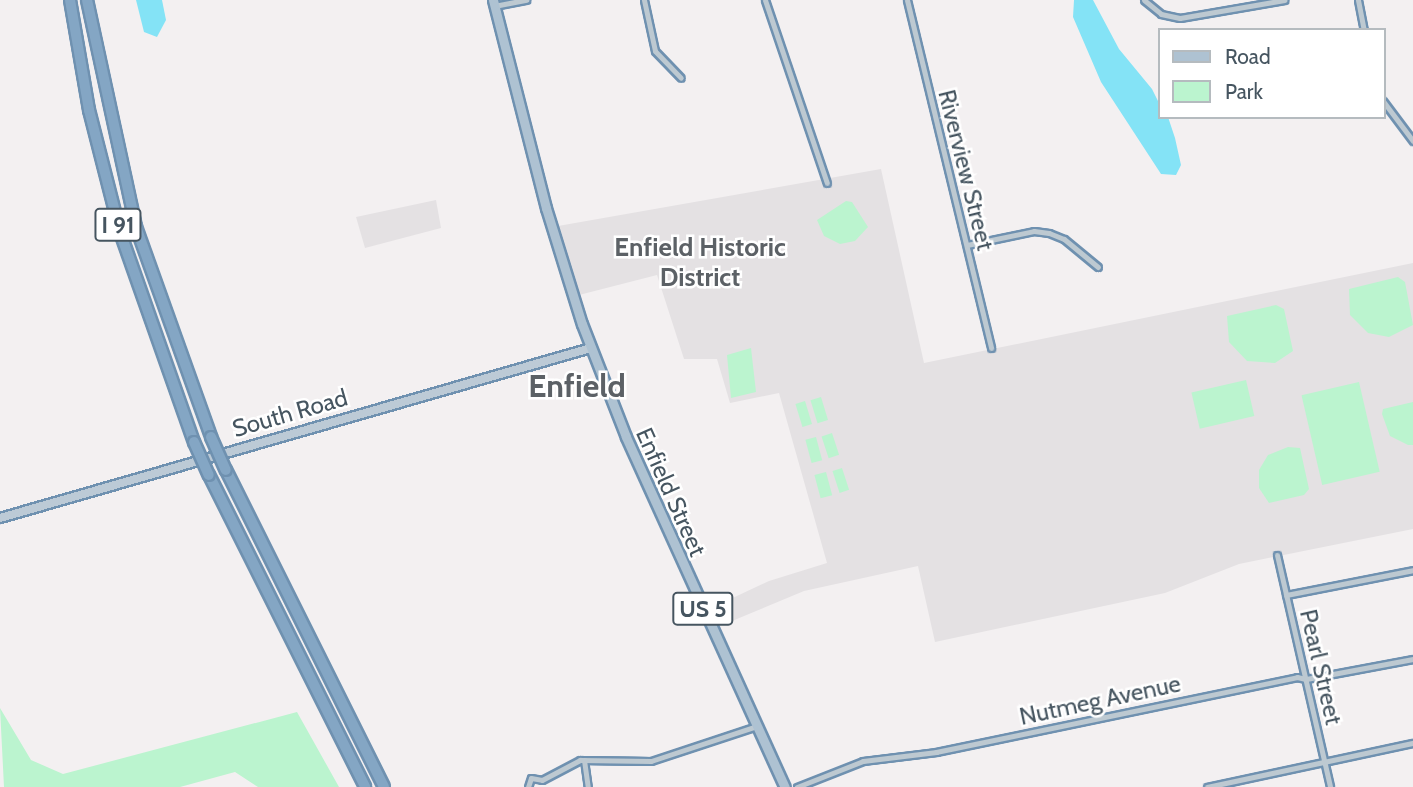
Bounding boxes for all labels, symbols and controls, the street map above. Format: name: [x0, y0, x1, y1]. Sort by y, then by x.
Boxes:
legend: [1158, 28, 1385, 119]
text: Road: [1225, 44, 1271, 69]
text: Park: [1225, 79, 1263, 104]
street label: Riverview Street: [932, 87, 1000, 253]
road number: I 91: [94, 206, 142, 244]
district label: Enfield Historic District: [614, 232, 786, 294]
district label: Enfield: [528, 367, 626, 405]
street label: South Road: [229, 383, 351, 443]
street label: Enfield Street: [630, 423, 712, 561]
road number: US 5: [672, 590, 734, 628]
street label: Pearl Street: [1294, 606, 1348, 728]
street label: Nutmeg Avenue: [1017, 669, 1183, 731]

